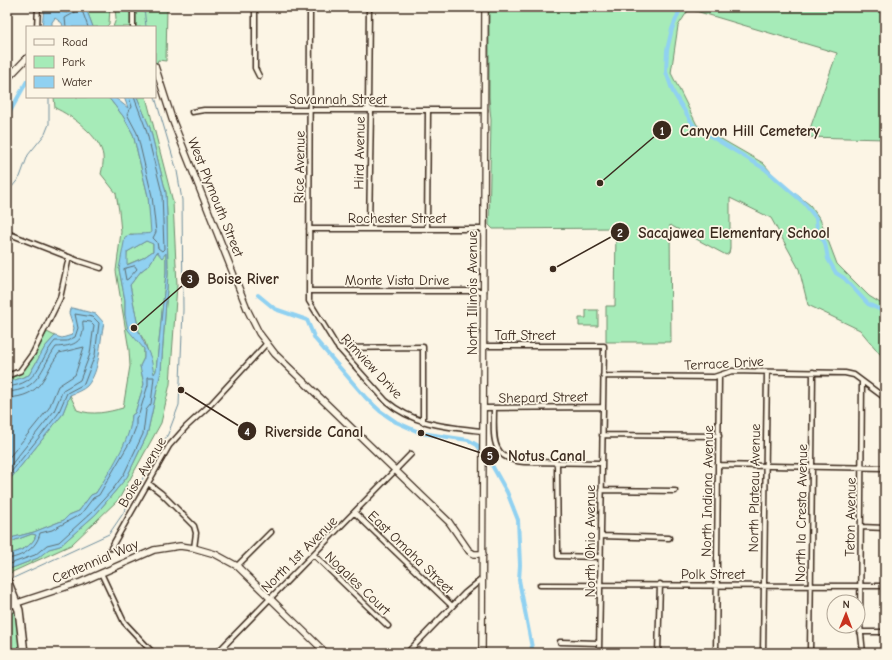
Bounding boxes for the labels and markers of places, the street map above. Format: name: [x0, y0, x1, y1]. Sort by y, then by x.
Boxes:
callout: Canyon Hill Cemetery: [652, 117, 828, 144]
callout: Sacajawea Elementary School: [610, 219, 838, 246]
callout: Boise River: [180, 265, 287, 292]
callout: Riverside Canal: [237, 418, 371, 445]
callout: Notus Canal: [480, 442, 594, 469]

